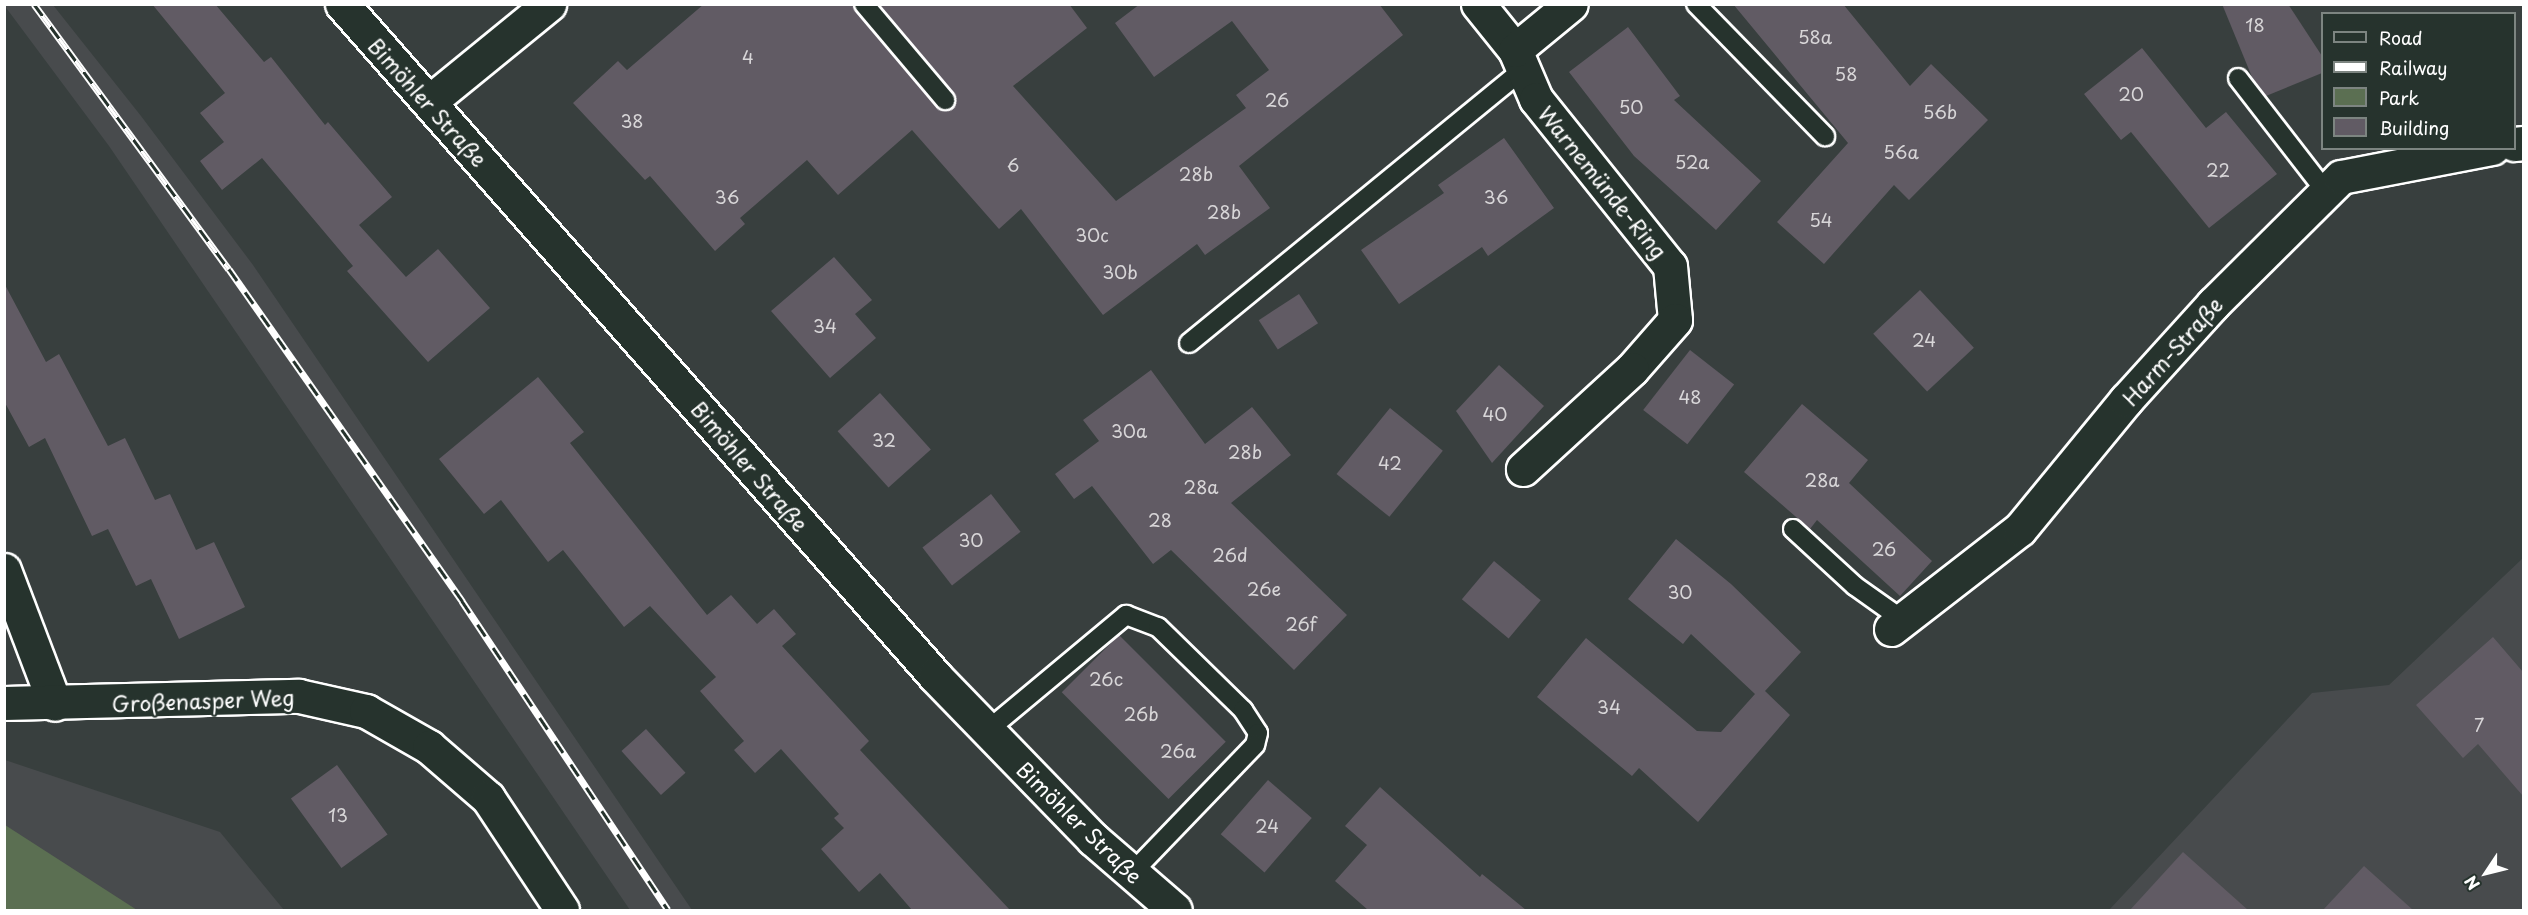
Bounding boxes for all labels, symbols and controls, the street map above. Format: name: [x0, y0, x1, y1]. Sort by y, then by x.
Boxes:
legend: [2321, 12, 2516, 150]
house number: 18: [2245, 14, 2265, 36]
text: Road: [2379, 24, 2423, 51]
house number: 58a: [1798, 26, 1832, 48]
street label: Bimöhler Straße: [363, 32, 493, 172]
house number: 4: [742, 46, 754, 68]
text: Railway: [2379, 54, 2447, 81]
house number: 58: [1835, 63, 1857, 85]
house number: 20: [2118, 83, 2144, 105]
text: Park: [2379, 84, 2419, 111]
house number: 26: [1265, 89, 1289, 111]
house number: 50: [1619, 96, 1643, 118]
street label: Warnemünde-Ring: [1534, 101, 1672, 263]
house number: 56b: [1923, 101, 1957, 123]
house number: 38: [620, 110, 644, 132]
text: Building: [2379, 114, 2449, 141]
house number: 56a: [1883, 141, 1919, 163]
house number: 52a: [1675, 151, 1709, 173]
house number: 6: [1007, 154, 1019, 176]
house number: 22: [2206, 159, 2230, 181]
house number: 28b: [1179, 163, 1213, 185]
house number: 36: [715, 186, 739, 208]
house number: 36: [1484, 186, 1508, 208]
house number: 28b: [1207, 201, 1241, 223]
house number: 54: [1809, 209, 1833, 231]
house number: 30c: [1075, 224, 1109, 246]
house number: 30b: [1102, 261, 1138, 283]
street label: Harm-Straße: [2117, 292, 2227, 410]
house number: 34: [813, 315, 837, 337]
house number: 24: [1912, 329, 1936, 351]
house number: 48: [1678, 386, 1702, 408]
street label: Bimöhler Straße: [686, 395, 814, 537]
house number: 40: [1482, 403, 1508, 425]
house number: 30a: [1111, 420, 1147, 442]
house number: 32: [872, 429, 896, 451]
house number: 28b: [1228, 441, 1262, 463]
house number: 42: [1378, 452, 1402, 474]
house number: 28a: [1804, 469, 1840, 491]
house number: 28a: [1183, 476, 1219, 498]
house number: 28: [1148, 509, 1172, 531]
house number: 30: [958, 529, 984, 551]
house number: 26: [1872, 538, 1896, 560]
house number: 26d: [1212, 544, 1248, 566]
house number: 26e: [1247, 578, 1281, 600]
house number: 30: [1667, 581, 1693, 603]
house number: 26f: [1285, 613, 1317, 635]
house number: 26c: [1089, 668, 1123, 690]
street label: Großenasper Weg: [111, 684, 295, 716]
house number: 34: [1597, 696, 1621, 718]
house number: 26b: [1123, 703, 1159, 725]
house number: 7: [2474, 714, 2484, 736]
house number: 26a: [1160, 740, 1196, 762]
street label: Bimöhler Straße: [1011, 755, 1149, 889]
house number: 13: [328, 804, 348, 826]
house number: 24: [1255, 815, 1279, 837]
north arrow: [2456, 843, 2516, 903]
text: N: [2458, 871, 2485, 895]

